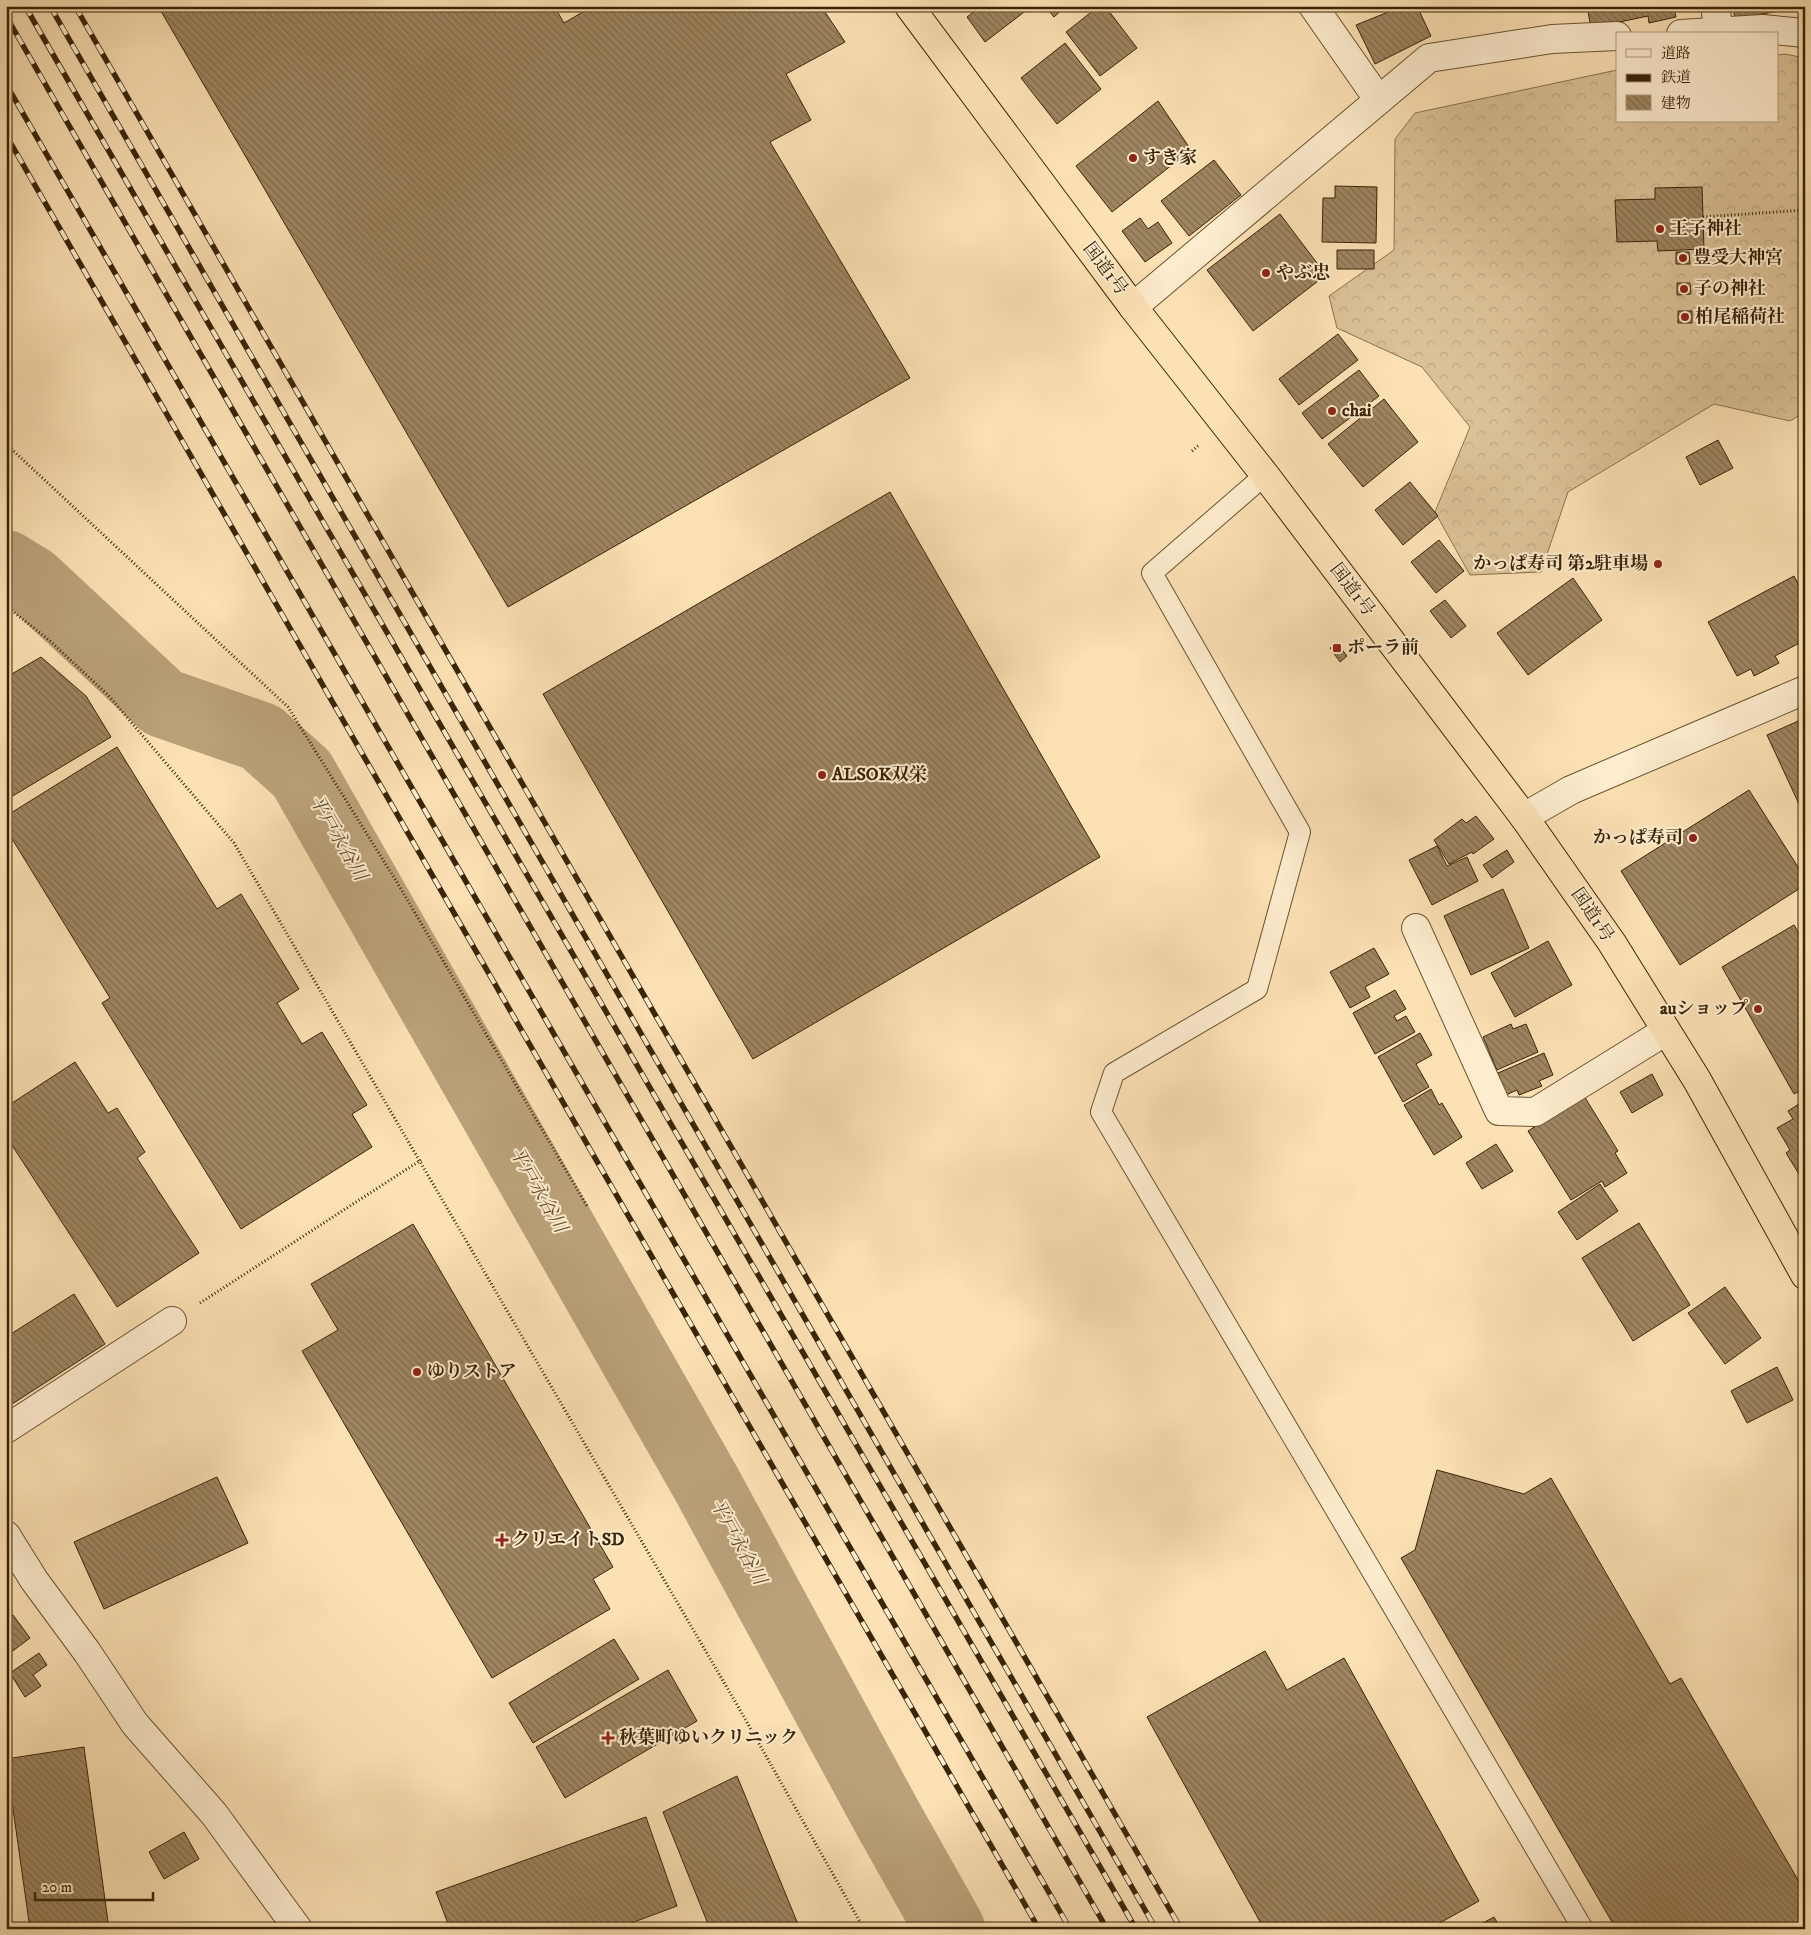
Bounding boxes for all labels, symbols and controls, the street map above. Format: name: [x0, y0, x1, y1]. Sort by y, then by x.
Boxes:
legend: [1616, 32, 1778, 122]
text: 道路: [1661, 44, 1691, 63]
text: 鉄道: [1661, 68, 1691, 87]
text: 建物: [1661, 94, 1691, 113]
place label: すき家: [1143, 147, 1197, 169]
marker: すき家: [1127, 152, 1139, 164]
place label: 王子神社: [1670, 218, 1742, 240]
marker: 王子神社: [1654, 223, 1666, 235]
street label: 国道1号: [1078, 238, 1132, 300]
place label: 豊受大神宮: [1693, 247, 1783, 269]
marker: 豊受大神宮: [1677, 252, 1689, 264]
place label: やぶ忠: [1276, 262, 1330, 284]
marker: やぶ忠: [1260, 267, 1272, 279]
place label: 子の神社: [1694, 278, 1766, 300]
marker: 子の神社: [1678, 283, 1690, 295]
place label: 柏尾稲荷社: [1695, 306, 1785, 328]
marker: 柏尾稲荷社: [1679, 311, 1691, 323]
place label: chai: [1342, 400, 1372, 422]
marker: chai: [1326, 405, 1338, 417]
place label: かっぱ寿司 第2駐車場: [1473, 553, 1648, 575]
marker: かっぱ寿司 第2駐車場: [1652, 558, 1664, 570]
street label: 国道1号: [1325, 559, 1379, 621]
place label: ポーラ前: [1347, 637, 1419, 659]
marker: ポーラ前: [1331, 642, 1343, 654]
place label: ALSOK双栄: [831, 764, 927, 786]
marker: ALSOK双栄: [816, 769, 828, 781]
water label: 平戸永谷川: [304, 791, 373, 887]
place label: かっぱ寿司: [1593, 827, 1683, 849]
marker: かっぱ寿司: [1687, 832, 1699, 844]
street label: 国道1号: [1566, 884, 1618, 946]
place label: auショップ: [1660, 998, 1748, 1020]
marker: auショップ: [1752, 1003, 1764, 1015]
water label: 平戸永谷川: [504, 1143, 573, 1239]
place label: ゆりストア: [427, 1361, 516, 1383]
marker: ゆりストア: [411, 1366, 423, 1378]
water label: 平戸永谷川: [705, 1495, 772, 1591]
place label: クリエイトSD: [512, 1529, 625, 1551]
marker: クリエイトSD: [496, 1534, 508, 1546]
place label: 秋葉町ゆいクリニック: [619, 1727, 798, 1749]
marker: 秋葉町ゆいクリニック: [601, 1731, 615, 1745]
scale bar: [35, 1870, 152, 1902]
text: 20 m: [42, 1878, 72, 1897]

